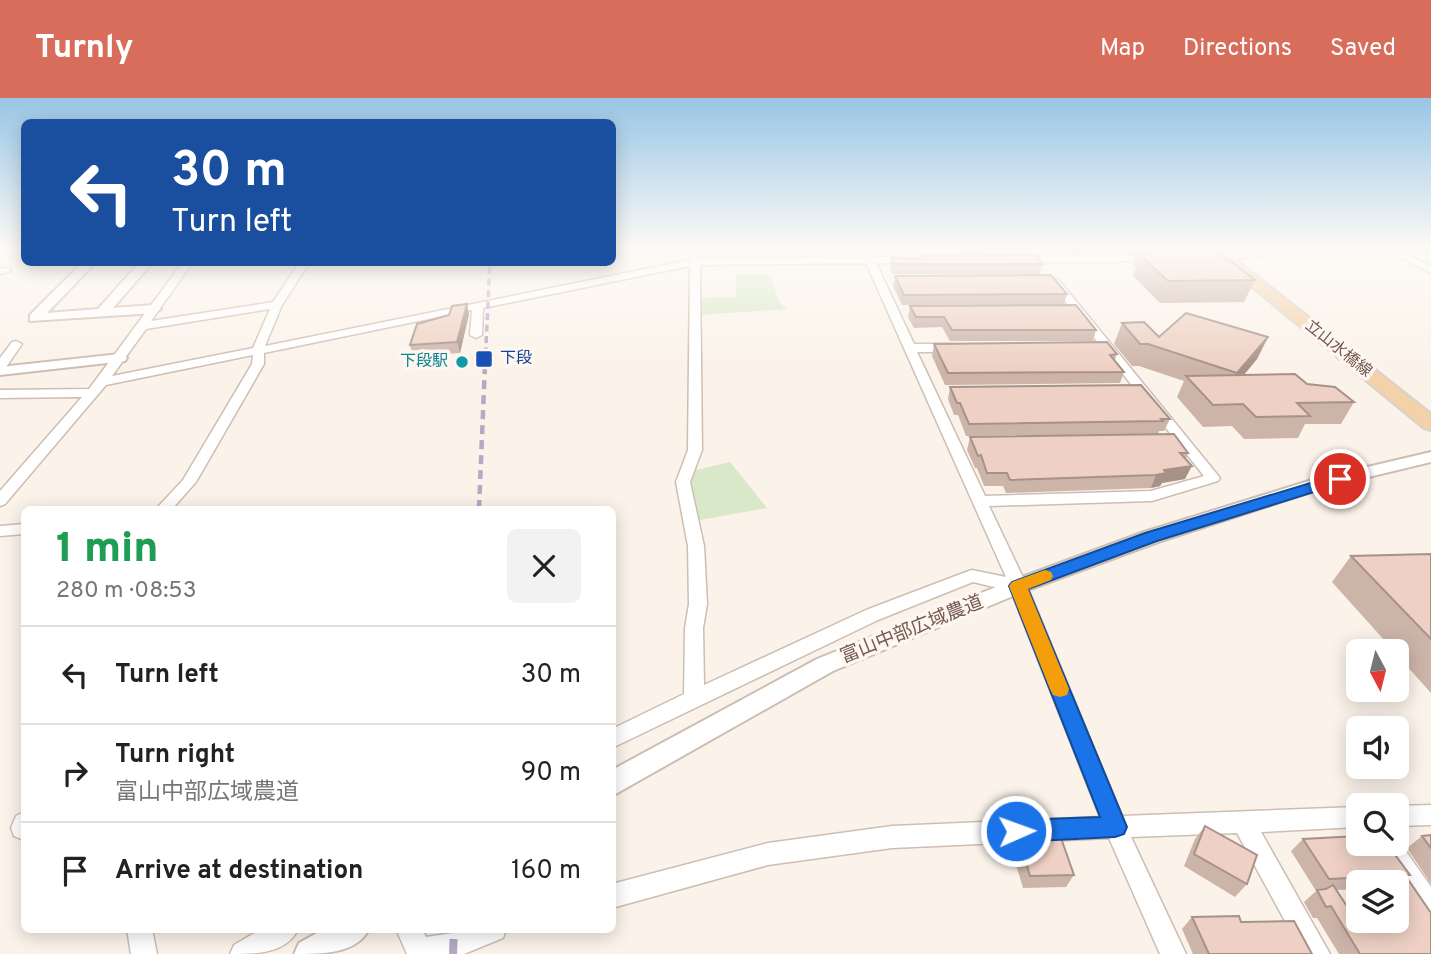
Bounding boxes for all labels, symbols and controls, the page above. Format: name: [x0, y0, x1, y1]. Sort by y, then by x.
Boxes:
text: Turnly: [35, 28, 133, 70]
text: Map: [1100, 34, 1145, 64]
text: Directions: [1183, 34, 1292, 64]
text: Saved: [1330, 34, 1396, 64]
text: 30 m: [171, 142, 287, 204]
icon: left: [56, 147, 147, 238]
text: Turn left: [171, 203, 292, 243]
street label: 立山水橋線: [1301, 316, 1375, 382]
marker: 下段: [474, 349, 494, 369]
place label: 下段: [500, 349, 532, 369]
place label: 下段駅: [400, 352, 448, 372]
marker: 下段駅: [454, 354, 470, 370]
pin: [1310, 449, 1370, 509]
icon: arrive: [1321, 460, 1359, 498]
text: 1 min: [56, 524, 159, 577]
button: close: [507, 529, 581, 603]
text: 280 m · 08:53: [56, 577, 196, 606]
street label: 富山中部広域農道: [837, 590, 987, 670]
north arrow: [1346, 639, 1409, 702]
map controls: [1346, 639, 1409, 933]
icon: left: [56, 656, 94, 694]
text: Turn left: [115, 659, 219, 692]
text: 30 m: [521, 659, 581, 692]
button: sound: [1346, 716, 1409, 779]
text: Turn right: [115, 739, 235, 772]
icon: right: [56, 754, 94, 792]
text: 90 m: [521, 757, 581, 790]
text: 富山中部広域農道: [115, 779, 299, 808]
button: search: [1346, 793, 1409, 856]
position arrow: [979, 794, 1053, 868]
icon: arrive: [56, 852, 94, 890]
text: Arrive at destination: [115, 855, 363, 888]
text: 160 m: [511, 855, 581, 888]
button: layers: [1346, 870, 1409, 933]

